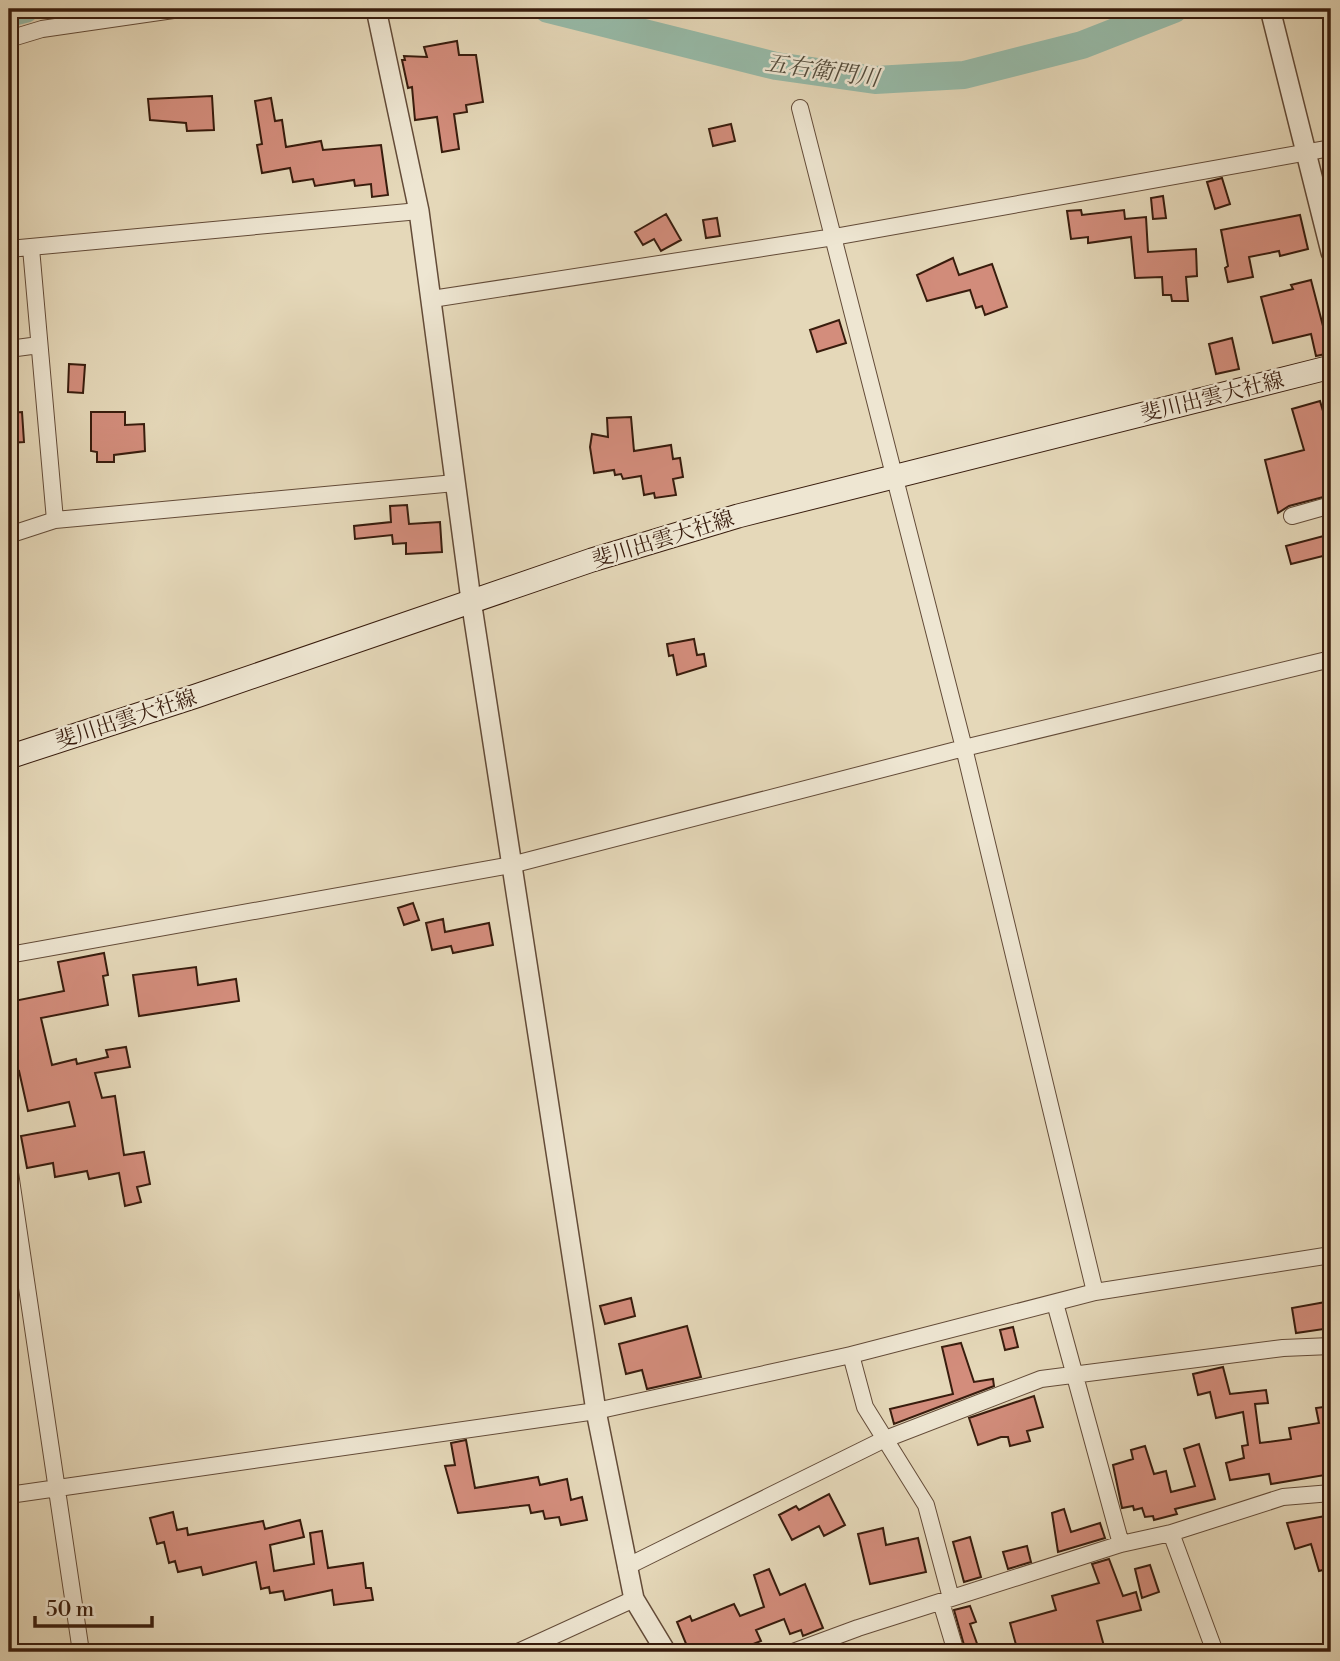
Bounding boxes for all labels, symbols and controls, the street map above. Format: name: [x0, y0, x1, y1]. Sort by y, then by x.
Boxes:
water label: 五右衛門川: [763, 49, 884, 93]
street label: 斐川出雲大社線: [1138, 368, 1287, 428]
street label: 斐川出雲大社線: [589, 506, 737, 574]
street label: 斐川出雲大社線: [52, 685, 200, 755]
scale bar: [35, 1584, 152, 1628]
text: 50 m: [46, 1597, 94, 1623]

